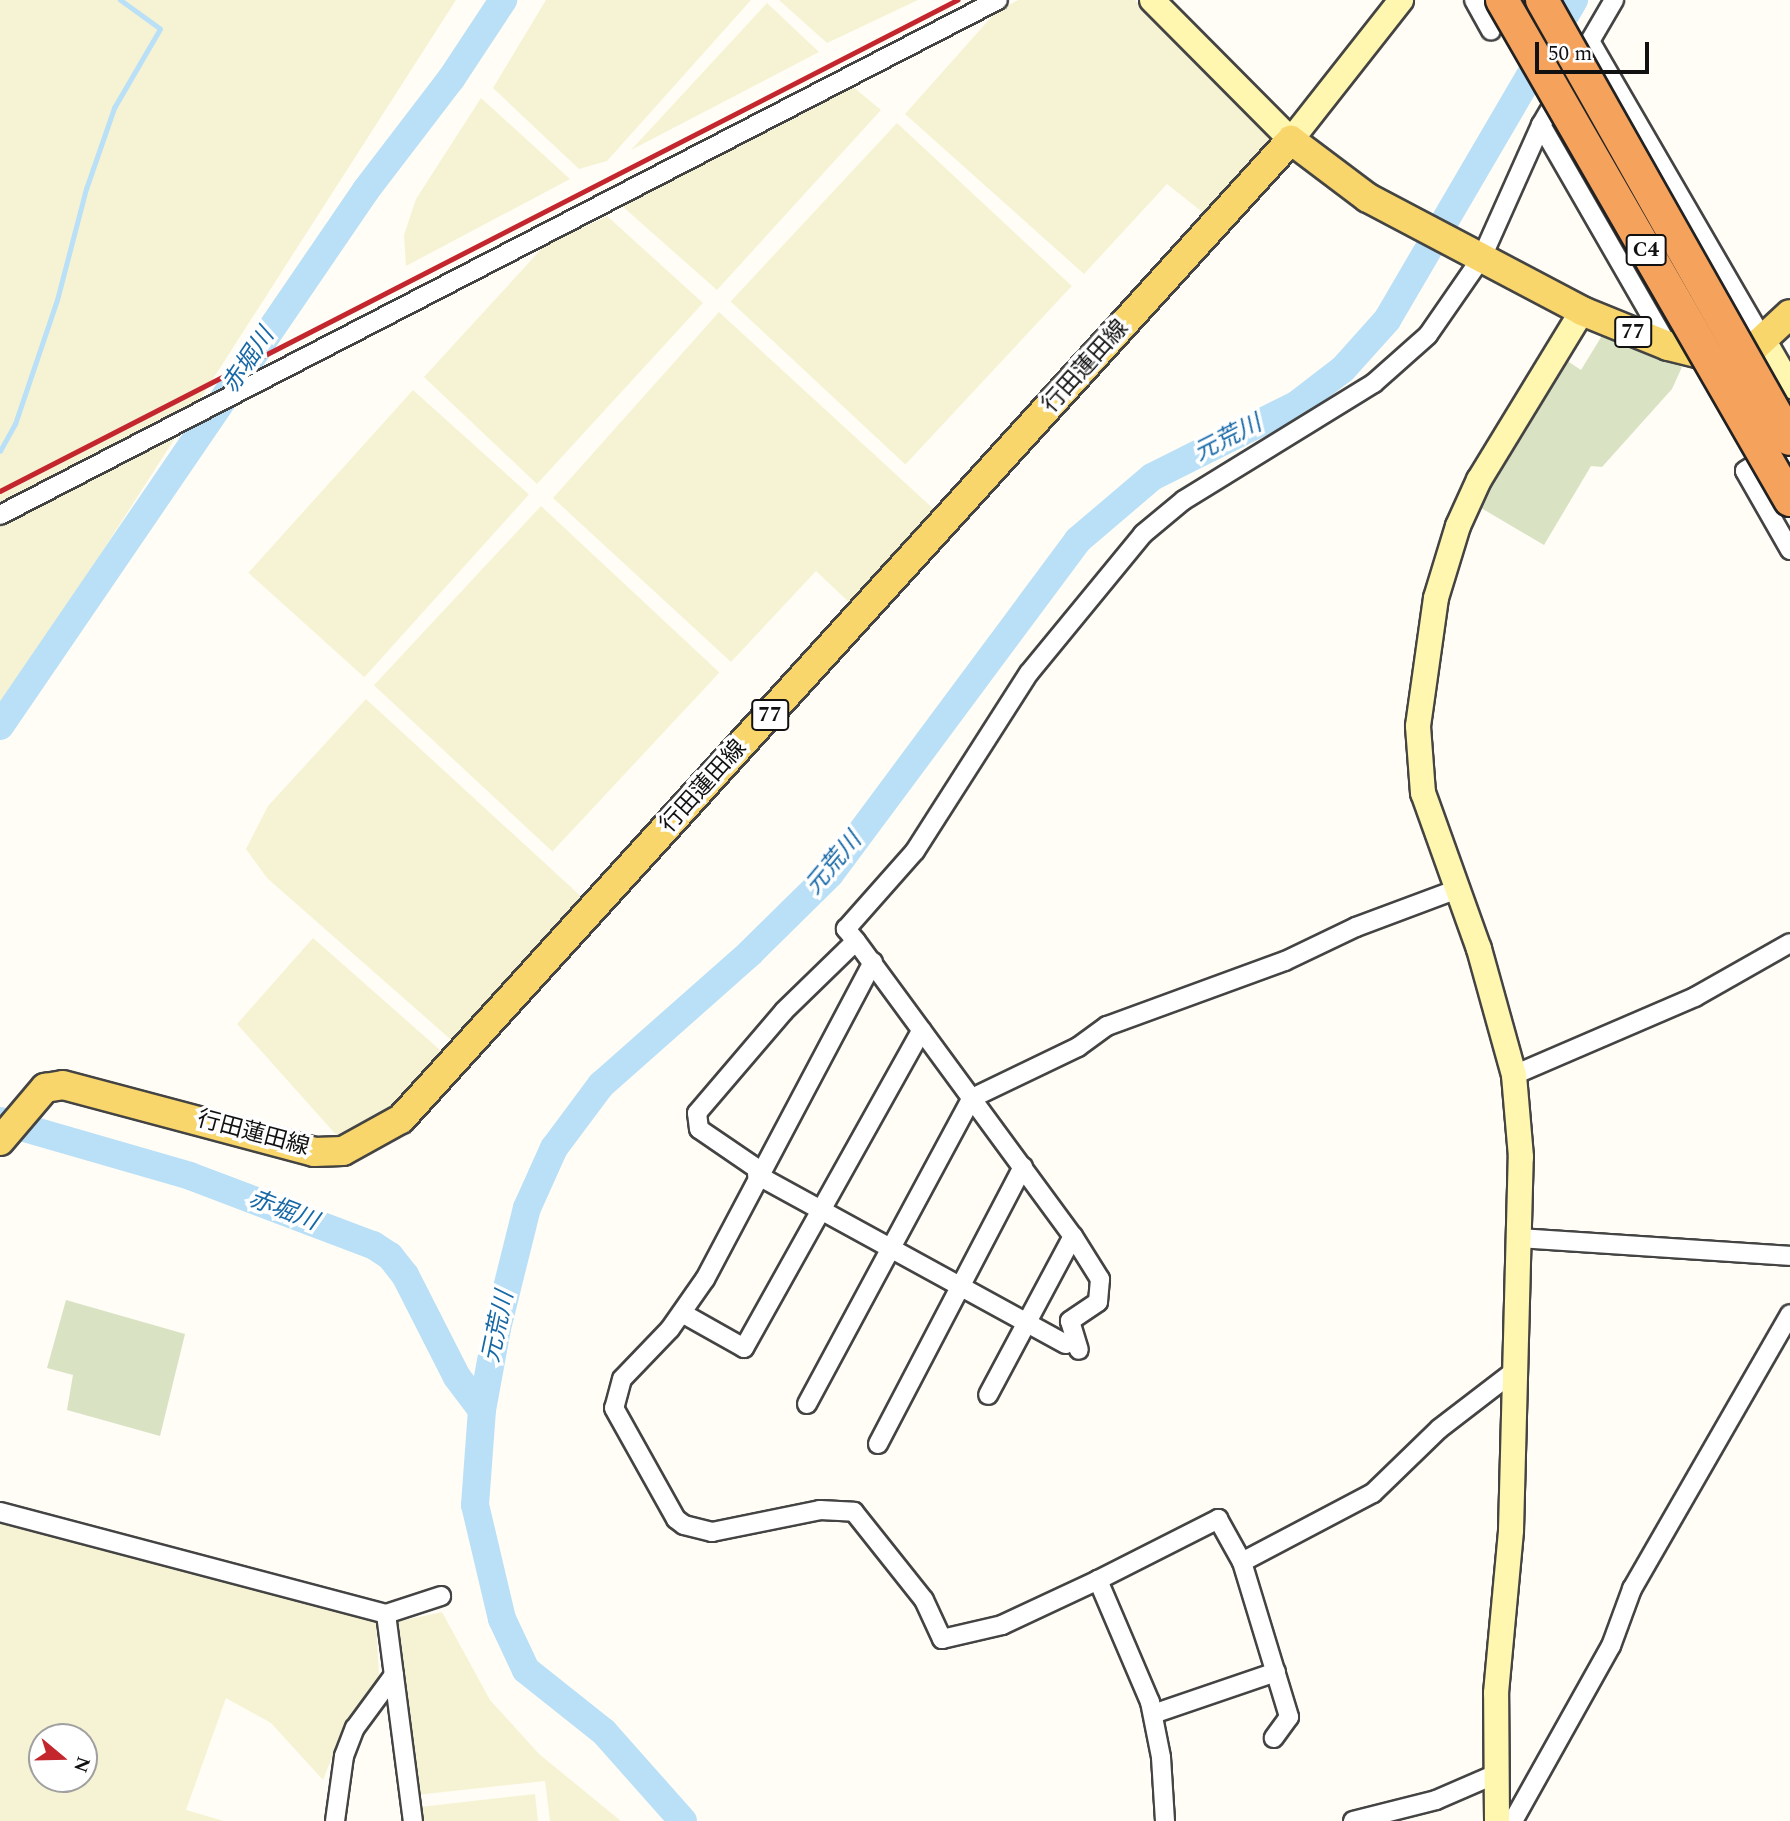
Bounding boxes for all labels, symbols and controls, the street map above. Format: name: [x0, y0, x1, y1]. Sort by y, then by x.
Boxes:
scale bar: [1538, 28, 1652, 72]
text: 50 m: [1548, 38, 1592, 70]
road number: C4: [1625, 232, 1667, 268]
road number: 77: [1614, 314, 1652, 350]
street label: 行田蓮田線: [1037, 315, 1135, 419]
water label: 赤堀川: [217, 323, 281, 399]
water label: 元荒川: [1189, 410, 1267, 468]
road number: 77: [751, 698, 789, 732]
street label: 行田蓮田線: [655, 735, 753, 839]
water label: 元荒川: [800, 827, 868, 901]
street label: 行田蓮田線: [194, 1106, 312, 1162]
water label: 赤堀川: [244, 1185, 322, 1237]
water label: 元荒川: [477, 1289, 521, 1365]
north arrow: [28, 1723, 98, 1793]
text: N: [65, 1752, 98, 1776]

